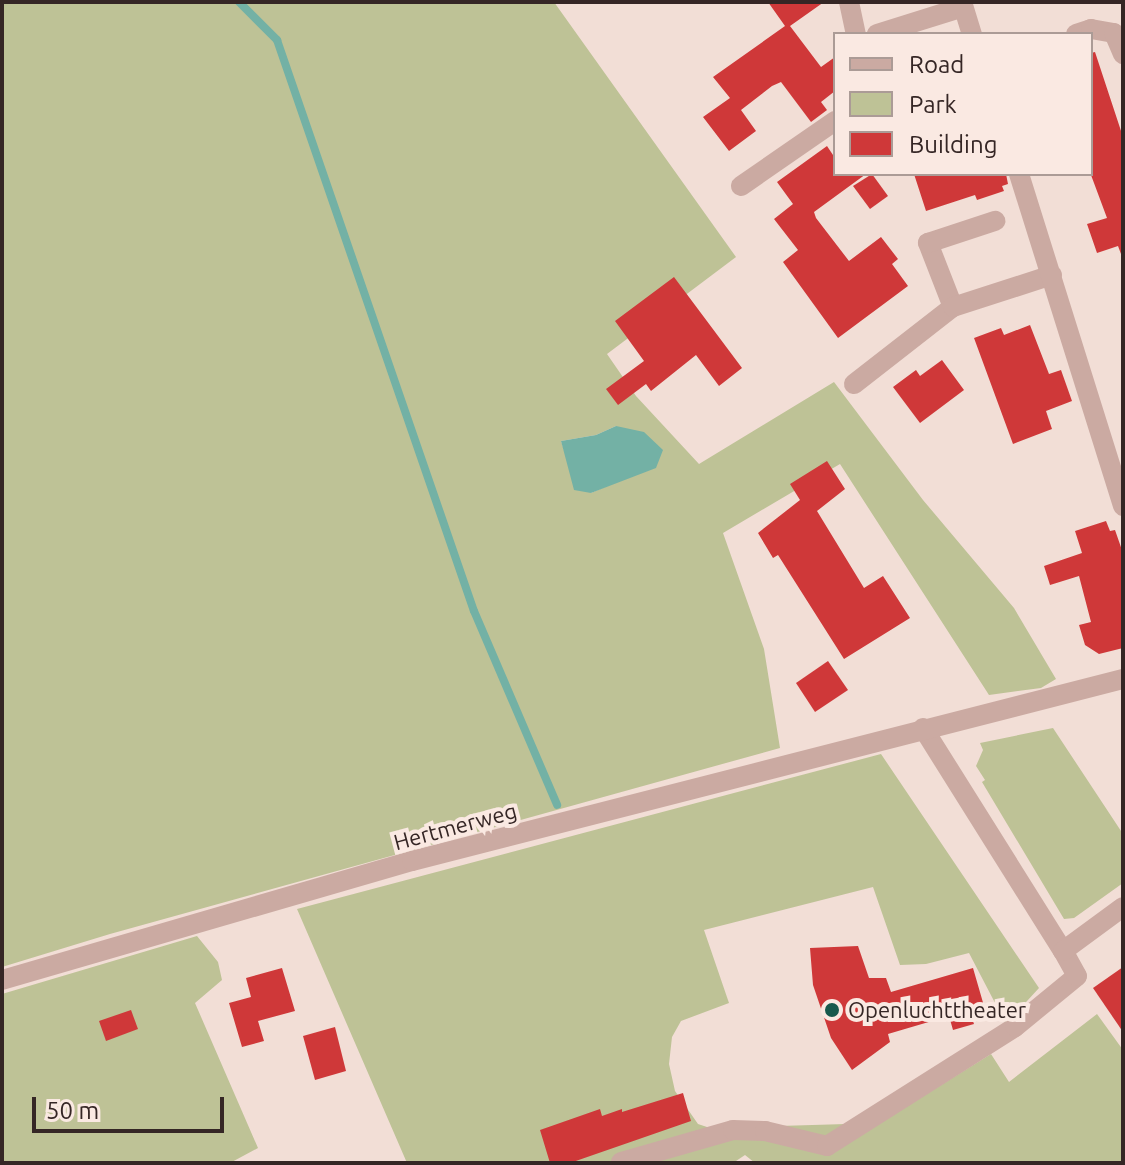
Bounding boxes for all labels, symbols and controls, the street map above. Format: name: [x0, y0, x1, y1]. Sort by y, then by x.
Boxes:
legend: [833, 32, 1093, 176]
text: Road: [909, 51, 964, 78]
text: Park: [909, 91, 957, 118]
text: Building: [909, 131, 997, 158]
street label: Hertmerweg: [391, 797, 519, 855]
place label: Openluchttheater: [848, 997, 1026, 1023]
marker: Openluchttheater: [823, 1001, 841, 1019]
scale bar: [36, 1081, 228, 1131]
text: 50 m: [46, 1097, 99, 1124]

